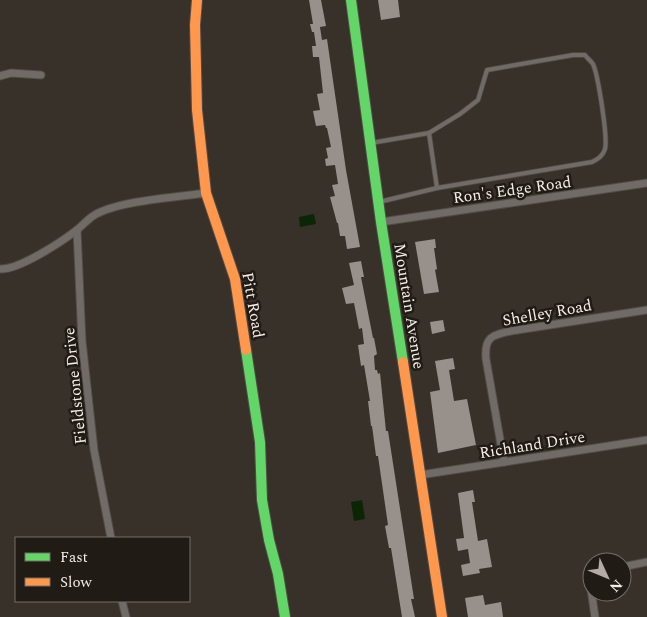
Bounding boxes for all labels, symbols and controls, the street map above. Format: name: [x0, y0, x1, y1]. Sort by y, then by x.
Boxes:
street label: Ron's Edge Road: [451, 170, 573, 210]
street label: Mountain Avenue: [387, 242, 431, 371]
street label: Pitt Road: [235, 270, 271, 340]
street label: Shelley Road: [501, 293, 594, 333]
street label: Fieldstone Drive: [57, 326, 93, 446]
street label: Richland Drive: [478, 425, 587, 465]
legend: [15, 537, 190, 602]
text: Fast: [60, 546, 88, 569]
north arrow: [582, 552, 632, 602]
text: Slow: [60, 571, 92, 594]
text: N: [604, 574, 628, 597]

